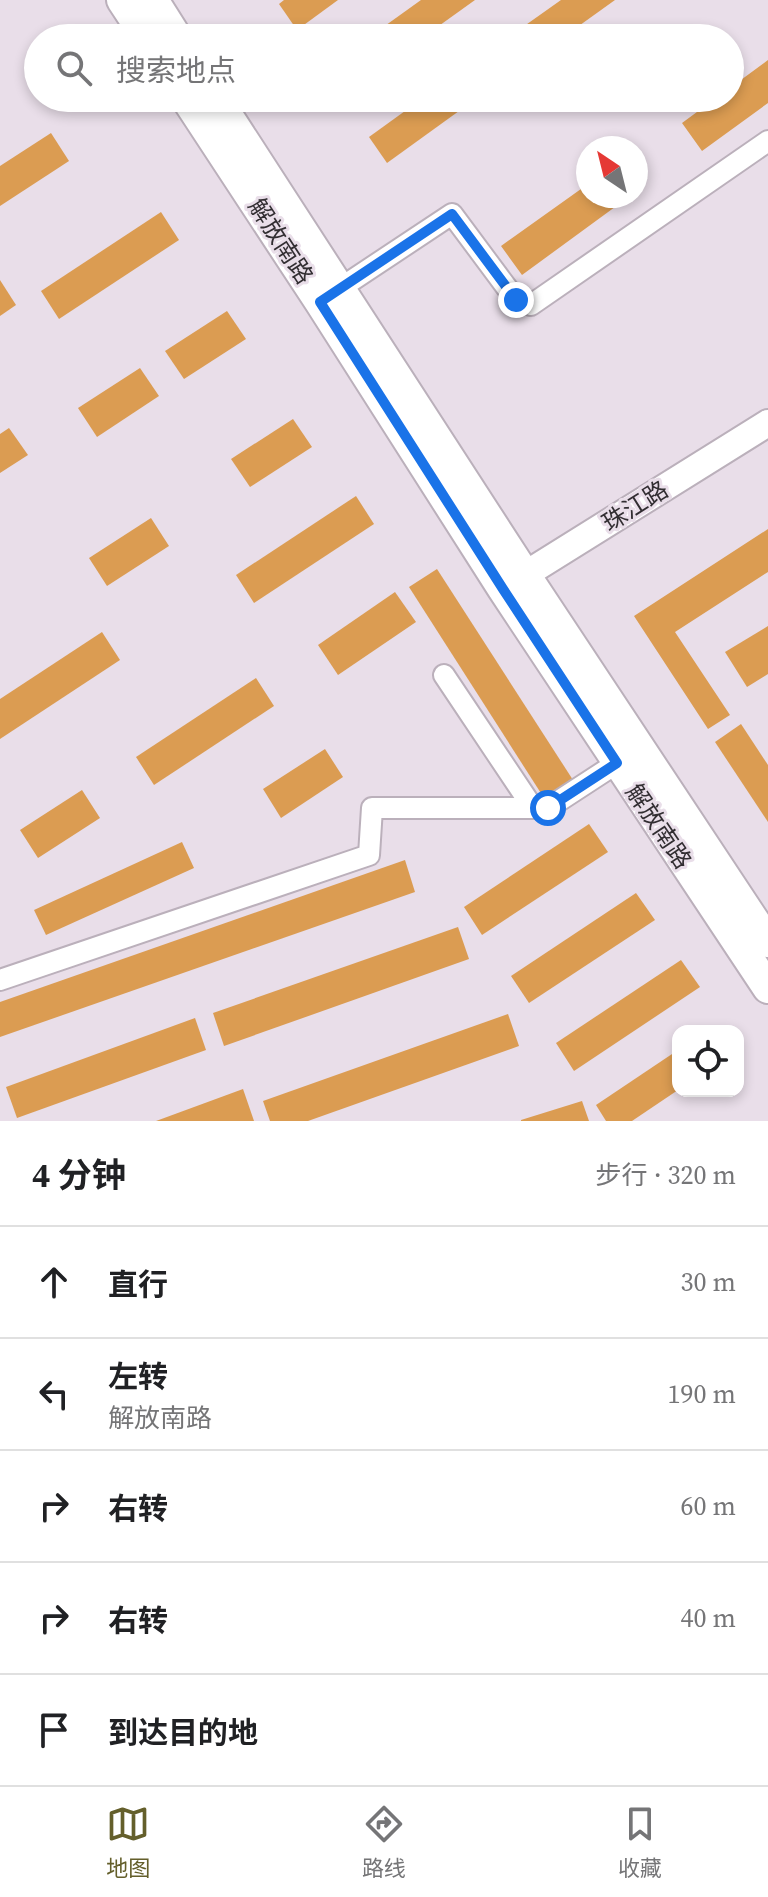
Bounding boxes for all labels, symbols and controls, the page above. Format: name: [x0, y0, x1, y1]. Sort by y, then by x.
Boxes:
search box: [24, 24, 744, 112]
icon: search: [52, 46, 96, 90]
text: 搜索地点: [116, 50, 236, 91]
north arrow: [576, 136, 648, 208]
street label: 解放南路: [241, 192, 321, 290]
route end: [498, 282, 534, 318]
street label: 珠江路: [596, 473, 674, 539]
street label: 解放南路: [618, 777, 700, 875]
route start: [530, 790, 566, 826]
map controls: [672, 1025, 744, 1097]
button: locate: [672, 1025, 744, 1097]
text: 4 分钟: [32, 1152, 126, 1198]
text: 步行 · 320 m: [596, 1157, 736, 1193]
icon: ahead: [32, 1260, 76, 1304]
text: 直行: [108, 1264, 168, 1305]
text: 30 m: [681, 1264, 736, 1300]
text: 左转: [108, 1356, 168, 1397]
icon: left: [32, 1372, 76, 1416]
text: 190 m: [668, 1376, 736, 1412]
text: 解放南路: [108, 1400, 212, 1436]
icon: right: [32, 1484, 76, 1528]
text: 右转: [108, 1488, 168, 1529]
text: 60 m: [681, 1488, 736, 1524]
icon: right: [32, 1596, 76, 1640]
text: 右转: [108, 1600, 168, 1641]
text: 40 m: [681, 1600, 736, 1636]
icon: arrive: [32, 1708, 76, 1752]
text: 到达目的地: [108, 1712, 258, 1753]
tab: 地图: [106, 1802, 150, 1883]
tab: 路线: [362, 1802, 406, 1883]
tab: 收藏: [618, 1802, 662, 1883]

